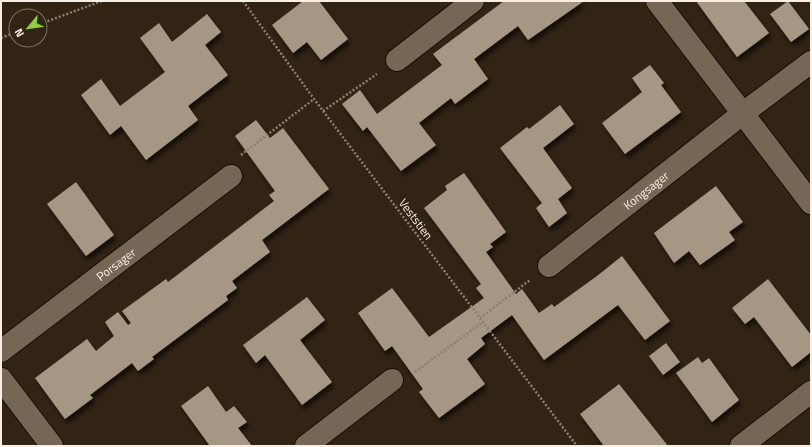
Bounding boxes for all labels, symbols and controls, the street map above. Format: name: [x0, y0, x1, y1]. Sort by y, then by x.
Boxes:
north arrow: [8, 8, 48, 48]
text: N: [10, 26, 28, 40]
street label: Kongsager: [619, 166, 673, 214]
street label: Veststien: [394, 194, 438, 244]
street label: Porsager: [92, 242, 139, 285]

